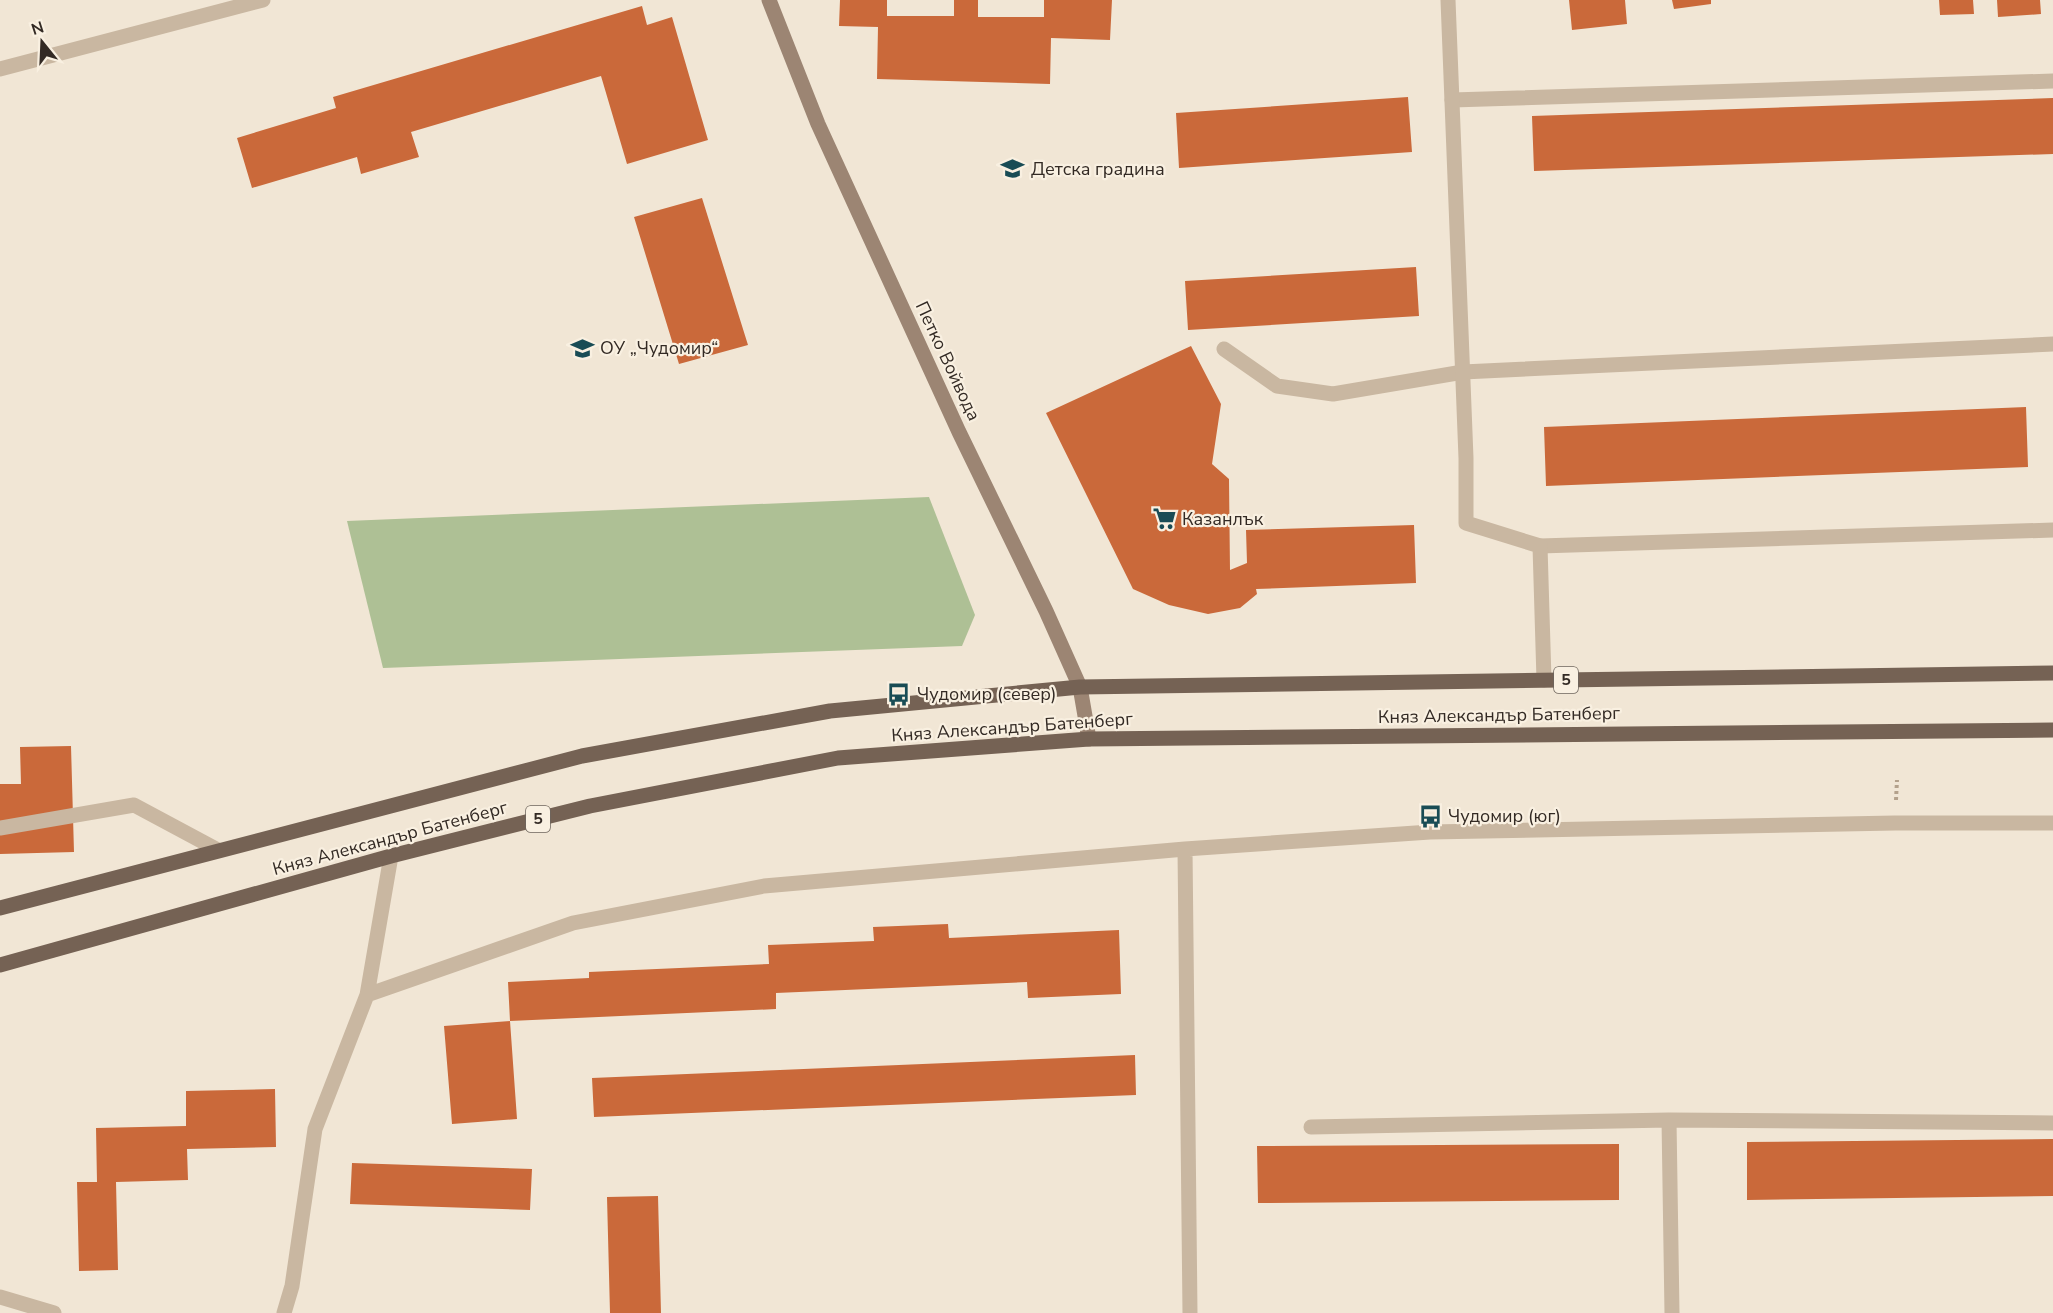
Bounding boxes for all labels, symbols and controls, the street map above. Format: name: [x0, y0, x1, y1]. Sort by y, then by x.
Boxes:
north arrow: [12, 12, 72, 72]
text: N: [29, 16, 47, 41]
school or university icon: Детска градина: [1000, 156, 1026, 182]
place label: Детска градина: [1031, 157, 1165, 181]
street label: Петко Войвода: [910, 298, 986, 424]
school or university icon: ОУ „Чудомир“: [569, 335, 595, 361]
place label: ОУ „Чудомир“: [600, 336, 718, 360]
supermarket icon: Казанлък: [1151, 506, 1177, 532]
place label: Казанлък: [1182, 507, 1264, 531]
road number: 5: [1554, 667, 1578, 693]
bus stop icon: Чудомир (север): [886, 681, 912, 707]
place label: Чудомир (север): [917, 682, 1057, 706]
street label: Княз Александър Батенберг: [1378, 701, 1620, 729]
street label: Княз Александър Батенберг: [890, 707, 1134, 747]
street label: Княз Александър Батенберг: [270, 795, 510, 881]
bus stop icon: Чудомир (юг): [1417, 803, 1443, 829]
place label: Чудомир (юг): [1448, 804, 1561, 828]
road number: 5: [526, 806, 550, 832]

